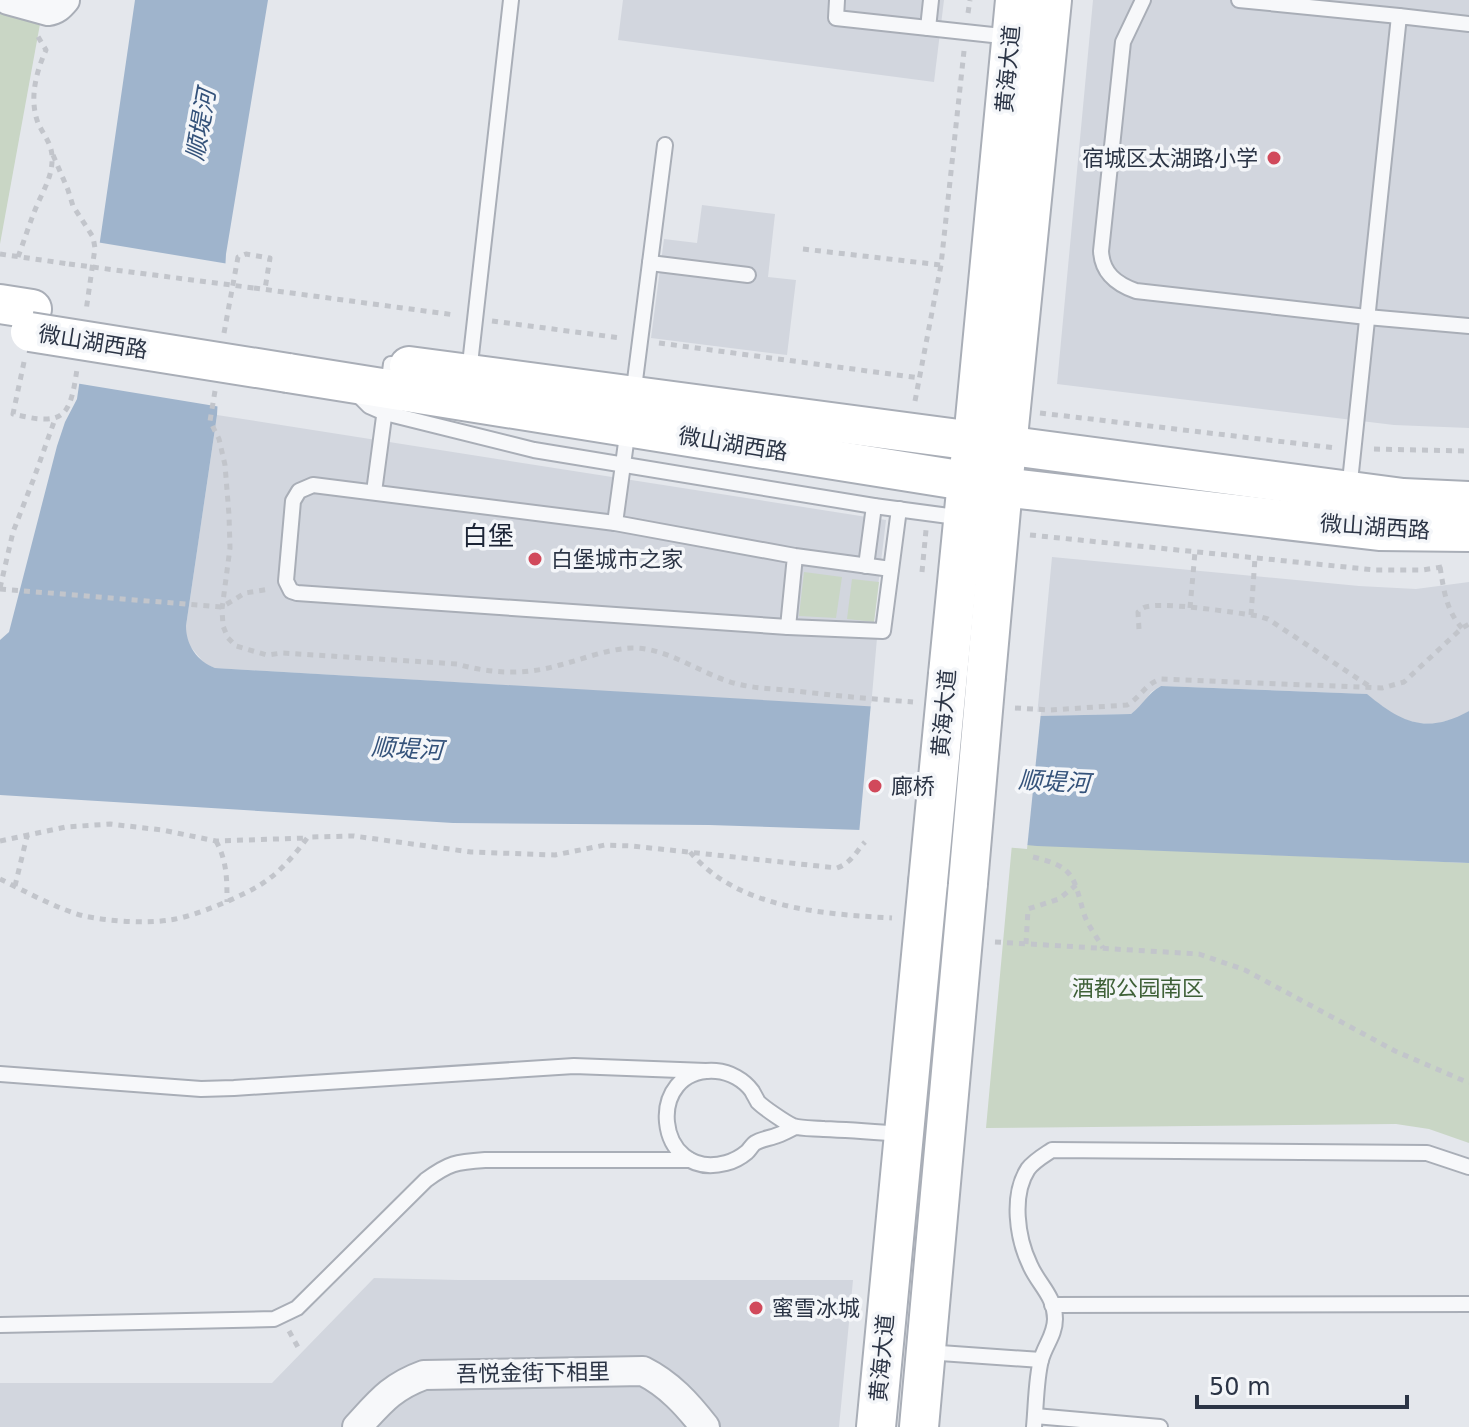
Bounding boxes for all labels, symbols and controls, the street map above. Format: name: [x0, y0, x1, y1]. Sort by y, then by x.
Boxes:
street label: 黄海大道: [992, 24, 1024, 114]
water label: 顺堤河: [181, 83, 222, 163]
place label: 宿城区太湖路小学: [1082, 146, 1258, 171]
marker: 宿城区太湖路小学: [1265, 149, 1283, 167]
street label: 微山湖西路: [37, 321, 149, 363]
street label: 微山湖西路: [677, 423, 789, 465]
street label: 微山湖西路: [1319, 511, 1431, 543]
district label: 白堡: [462, 521, 514, 551]
place label: 白堡城市之家: [551, 547, 683, 572]
marker: 白堡城市之家: [526, 550, 544, 568]
street label: 黄海大道: [928, 668, 960, 758]
water label: 顺堤河: [370, 733, 448, 765]
water label: 顺堤河: [1017, 766, 1095, 798]
place label: 廊桥: [891, 774, 935, 799]
marker: 廊桥: [866, 777, 884, 795]
park label: 酒都公园南区: [1072, 976, 1204, 1001]
place label: 蜜雪冰城: [772, 1296, 860, 1321]
marker: 蜜雪冰城: [747, 1299, 765, 1317]
street label: 黄海大道: [866, 1313, 898, 1403]
street label: 吾悦金街下相里: [456, 1359, 610, 1387]
scale bar: [1197, 1359, 1407, 1409]
text: 50 m: [1209, 1373, 1271, 1401]

